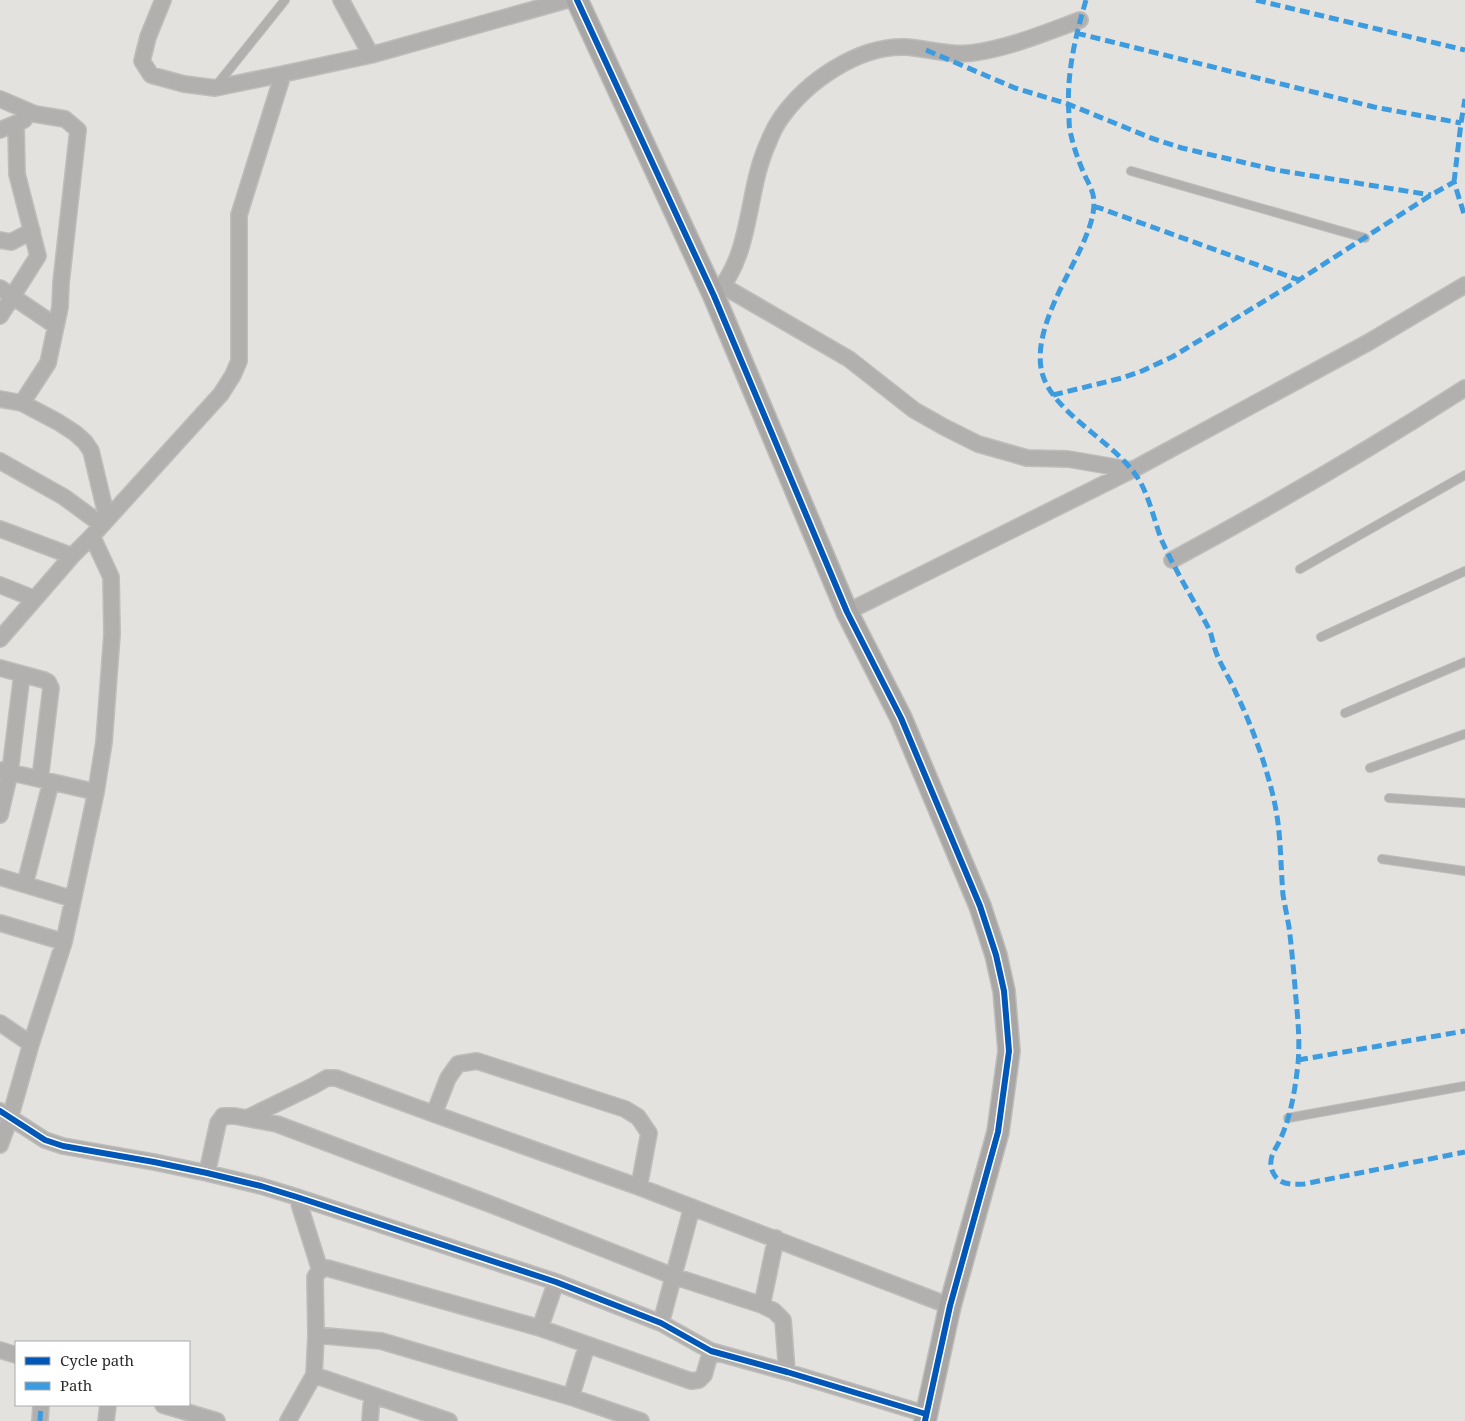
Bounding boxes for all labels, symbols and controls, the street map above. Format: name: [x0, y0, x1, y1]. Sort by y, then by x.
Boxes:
legend: [15, 1341, 190, 1406]
text: Cycle path: [60, 1350, 135, 1370]
text: Path: [60, 1375, 93, 1395]

